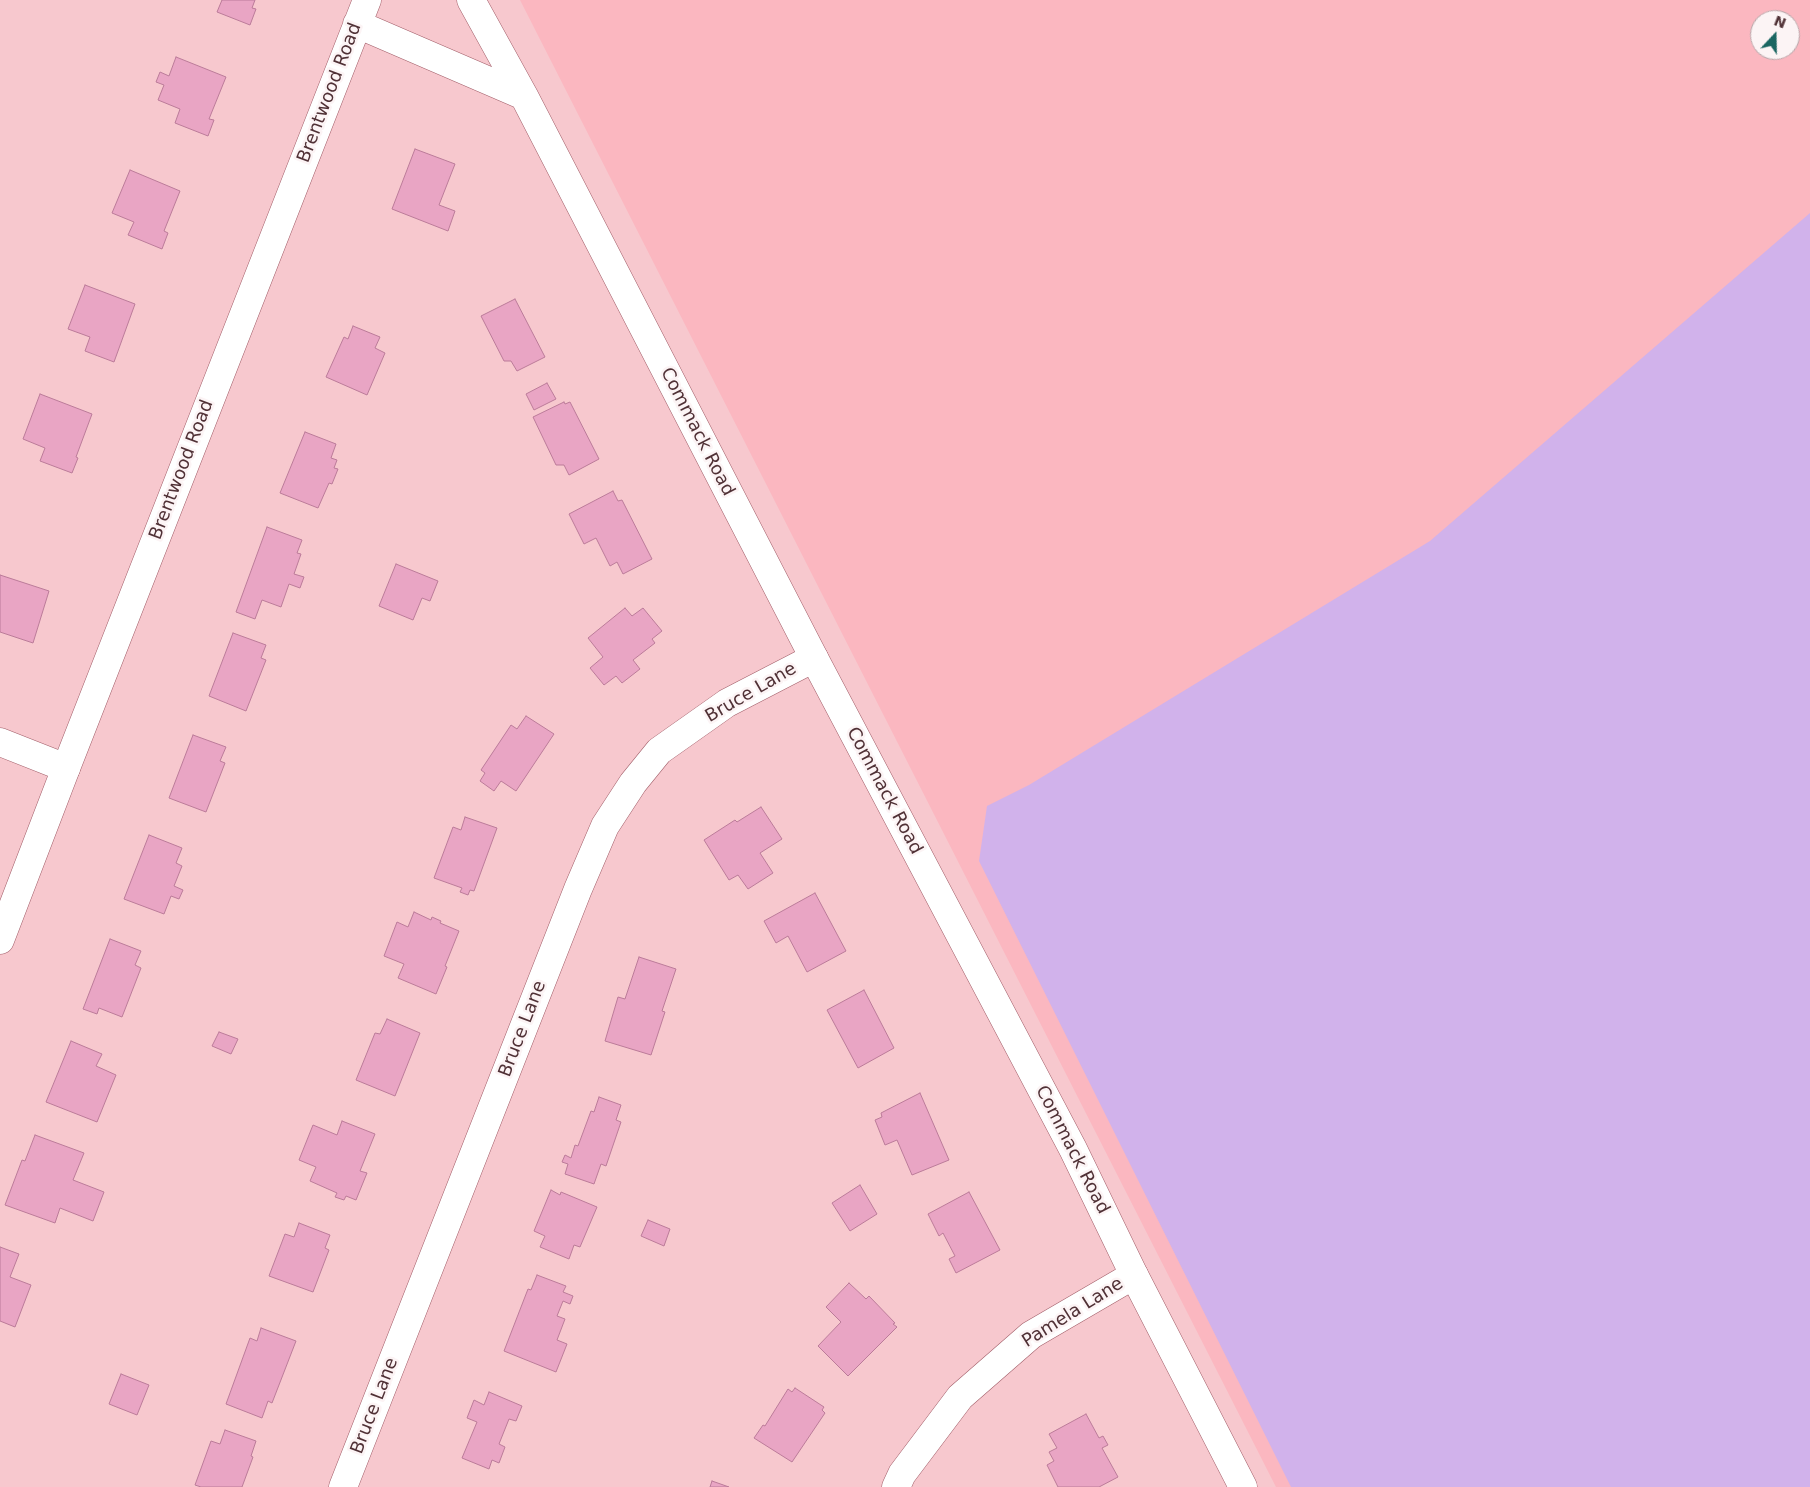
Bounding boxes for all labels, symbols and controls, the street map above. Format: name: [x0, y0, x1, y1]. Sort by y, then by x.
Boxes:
north arrow: [1750, 10, 1800, 60]
text: N: [1772, 12, 1788, 31]
street label: Brentwood Road: [293, 20, 367, 166]
street label: Commack Road: [655, 364, 739, 500]
street label: Brentwood Road: [145, 397, 219, 543]
street label: Bruce Lane: [702, 658, 800, 728]
street label: Commack Road: [841, 724, 927, 858]
street label: Bruce Lane: [495, 978, 551, 1080]
street label: Commack Road: [1030, 1082, 1114, 1218]
street label: Pamela Lane: [1019, 1273, 1127, 1353]
street label: Bruce Lane: [347, 1355, 403, 1457]

